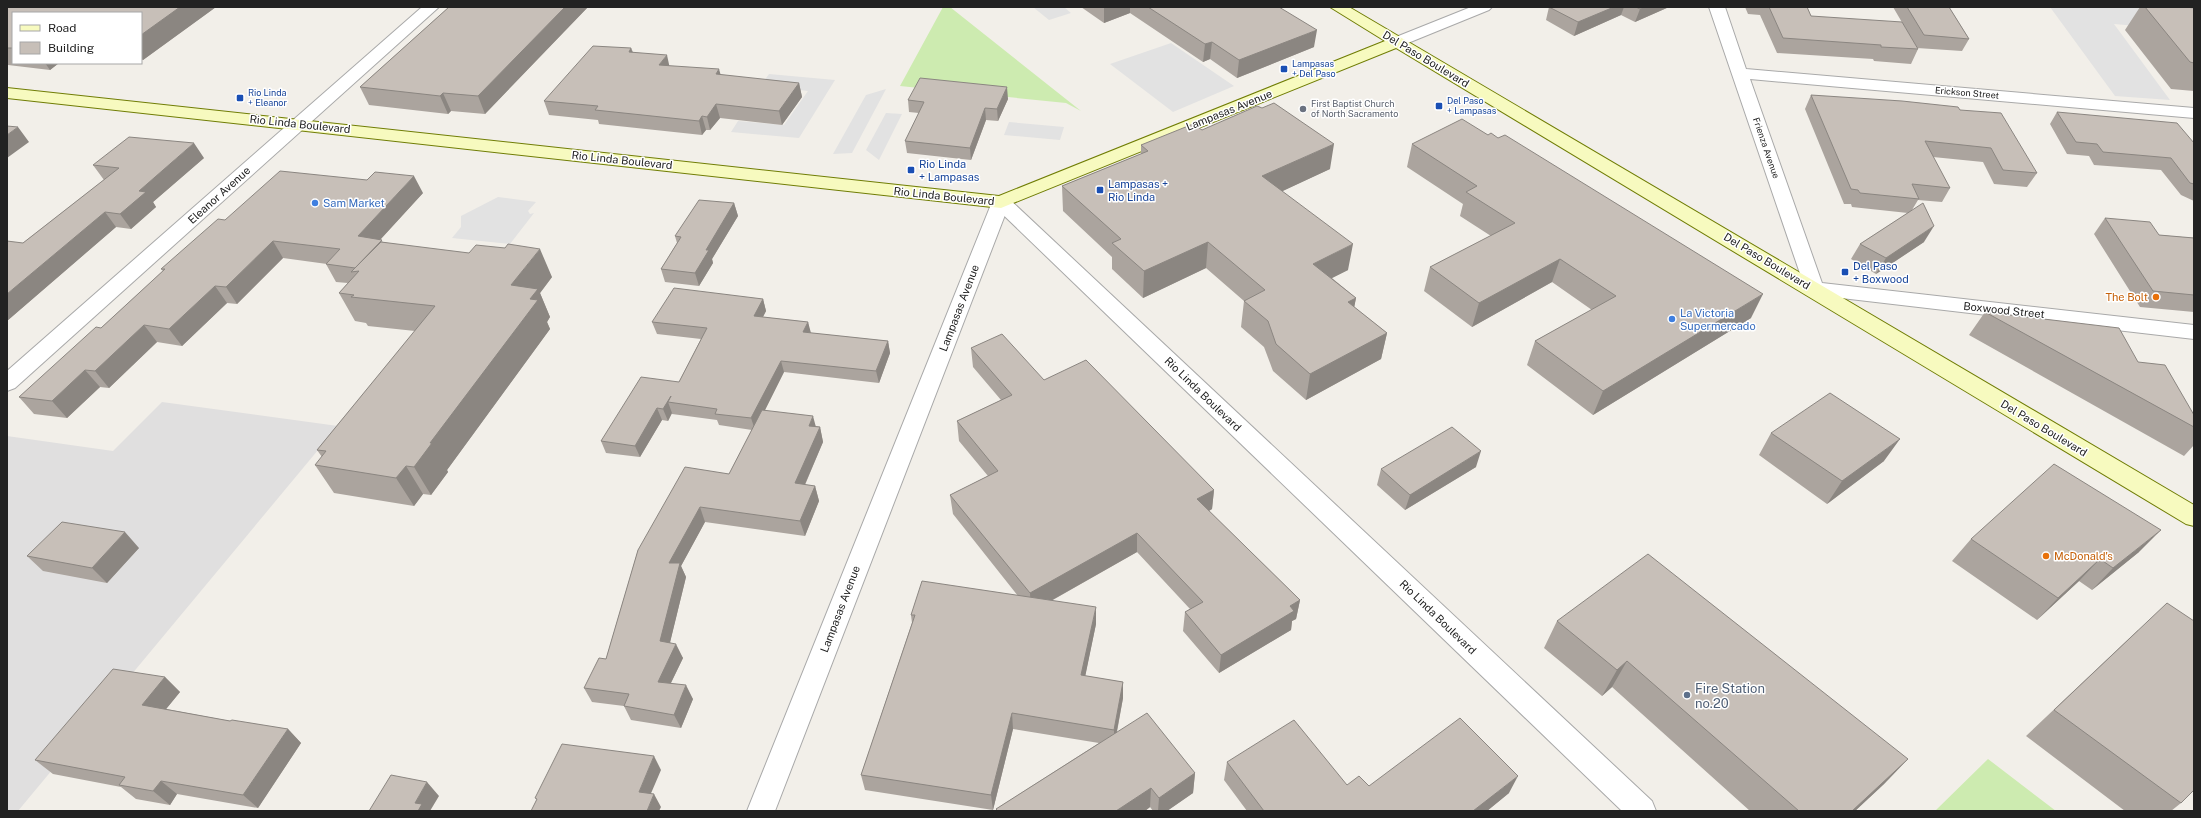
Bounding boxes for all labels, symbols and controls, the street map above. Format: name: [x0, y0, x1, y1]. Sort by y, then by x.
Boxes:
legend: [12, 12, 142, 64]
text: Road: [48, 21, 76, 35]
street label: Del Paso Boulevard: [1381, 28, 1471, 90]
text: Building: [48, 41, 94, 55]
place label: Lampasas + Del Paso: [1292, 58, 1336, 79]
marker: Lampasas + Del Paso: [1279, 64, 1289, 74]
street label: Erickson Street: [1935, 84, 2000, 101]
place label: Rio Linda + Eleanor: [248, 87, 287, 108]
street label: Lampasas Avenue: [1184, 87, 1274, 133]
marker: Rio Linda + Eleanor: [235, 93, 245, 103]
place label: Del Paso + Lampasas: [1447, 95, 1497, 116]
place label: First Baptist Church of North Sacramento: [1311, 98, 1398, 119]
marker: Del Paso + Lampasas: [1434, 101, 1444, 111]
marker: First Baptist Church of North Sacramento: [1298, 104, 1308, 114]
street label: Rio Linda Boulevard: [249, 113, 351, 135]
street label: Frienza Avenue: [1751, 116, 1782, 180]
street label: Rio Linda Boulevard: [571, 149, 673, 171]
place label: Rio Linda + Lampasas: [919, 158, 980, 183]
street label: Eleanor Avenue: [186, 164, 252, 226]
marker: Rio Linda + Lampasas: [906, 165, 916, 175]
place label: Lampasas + Rio Linda: [1108, 178, 1168, 203]
street label: Rio Linda Boulevard: [893, 185, 995, 207]
marker: Lampasas + Rio Linda: [1095, 185, 1105, 195]
place label: Sam Market: [323, 197, 385, 209]
marker: Sam Market: [310, 198, 320, 208]
street label: Del Paso Boulevard: [1722, 230, 1812, 292]
place label: Del Paso + Boxwood: [1853, 260, 1909, 285]
street label: Lampasas Avenue: [937, 263, 981, 353]
marker: Del Paso + Boxwood: [1840, 267, 1850, 277]
place label: The Bolt: [2105, 291, 2148, 303]
marker: The Bolt: [2151, 292, 2161, 302]
street label: Boxwood Street: [1963, 300, 2045, 320]
place label: La Victoria Supermercado: [1680, 307, 1756, 332]
marker: La Victoria Supermercado: [1667, 314, 1677, 324]
street label: Rio Linda Boulevard: [1162, 355, 1244, 433]
street label: Del Paso Boulevard: [1999, 397, 2089, 459]
place label: McDonald's: [2054, 550, 2113, 562]
marker: McDonald's: [2041, 551, 2051, 561]
street label: Lampasas Avenue: [818, 564, 862, 654]
street label: Rio Linda Boulevard: [1397, 578, 1479, 656]
place label: Fire Station no.20: [1695, 681, 1765, 711]
marker: Fire Station no.20: [1682, 690, 1692, 700]

